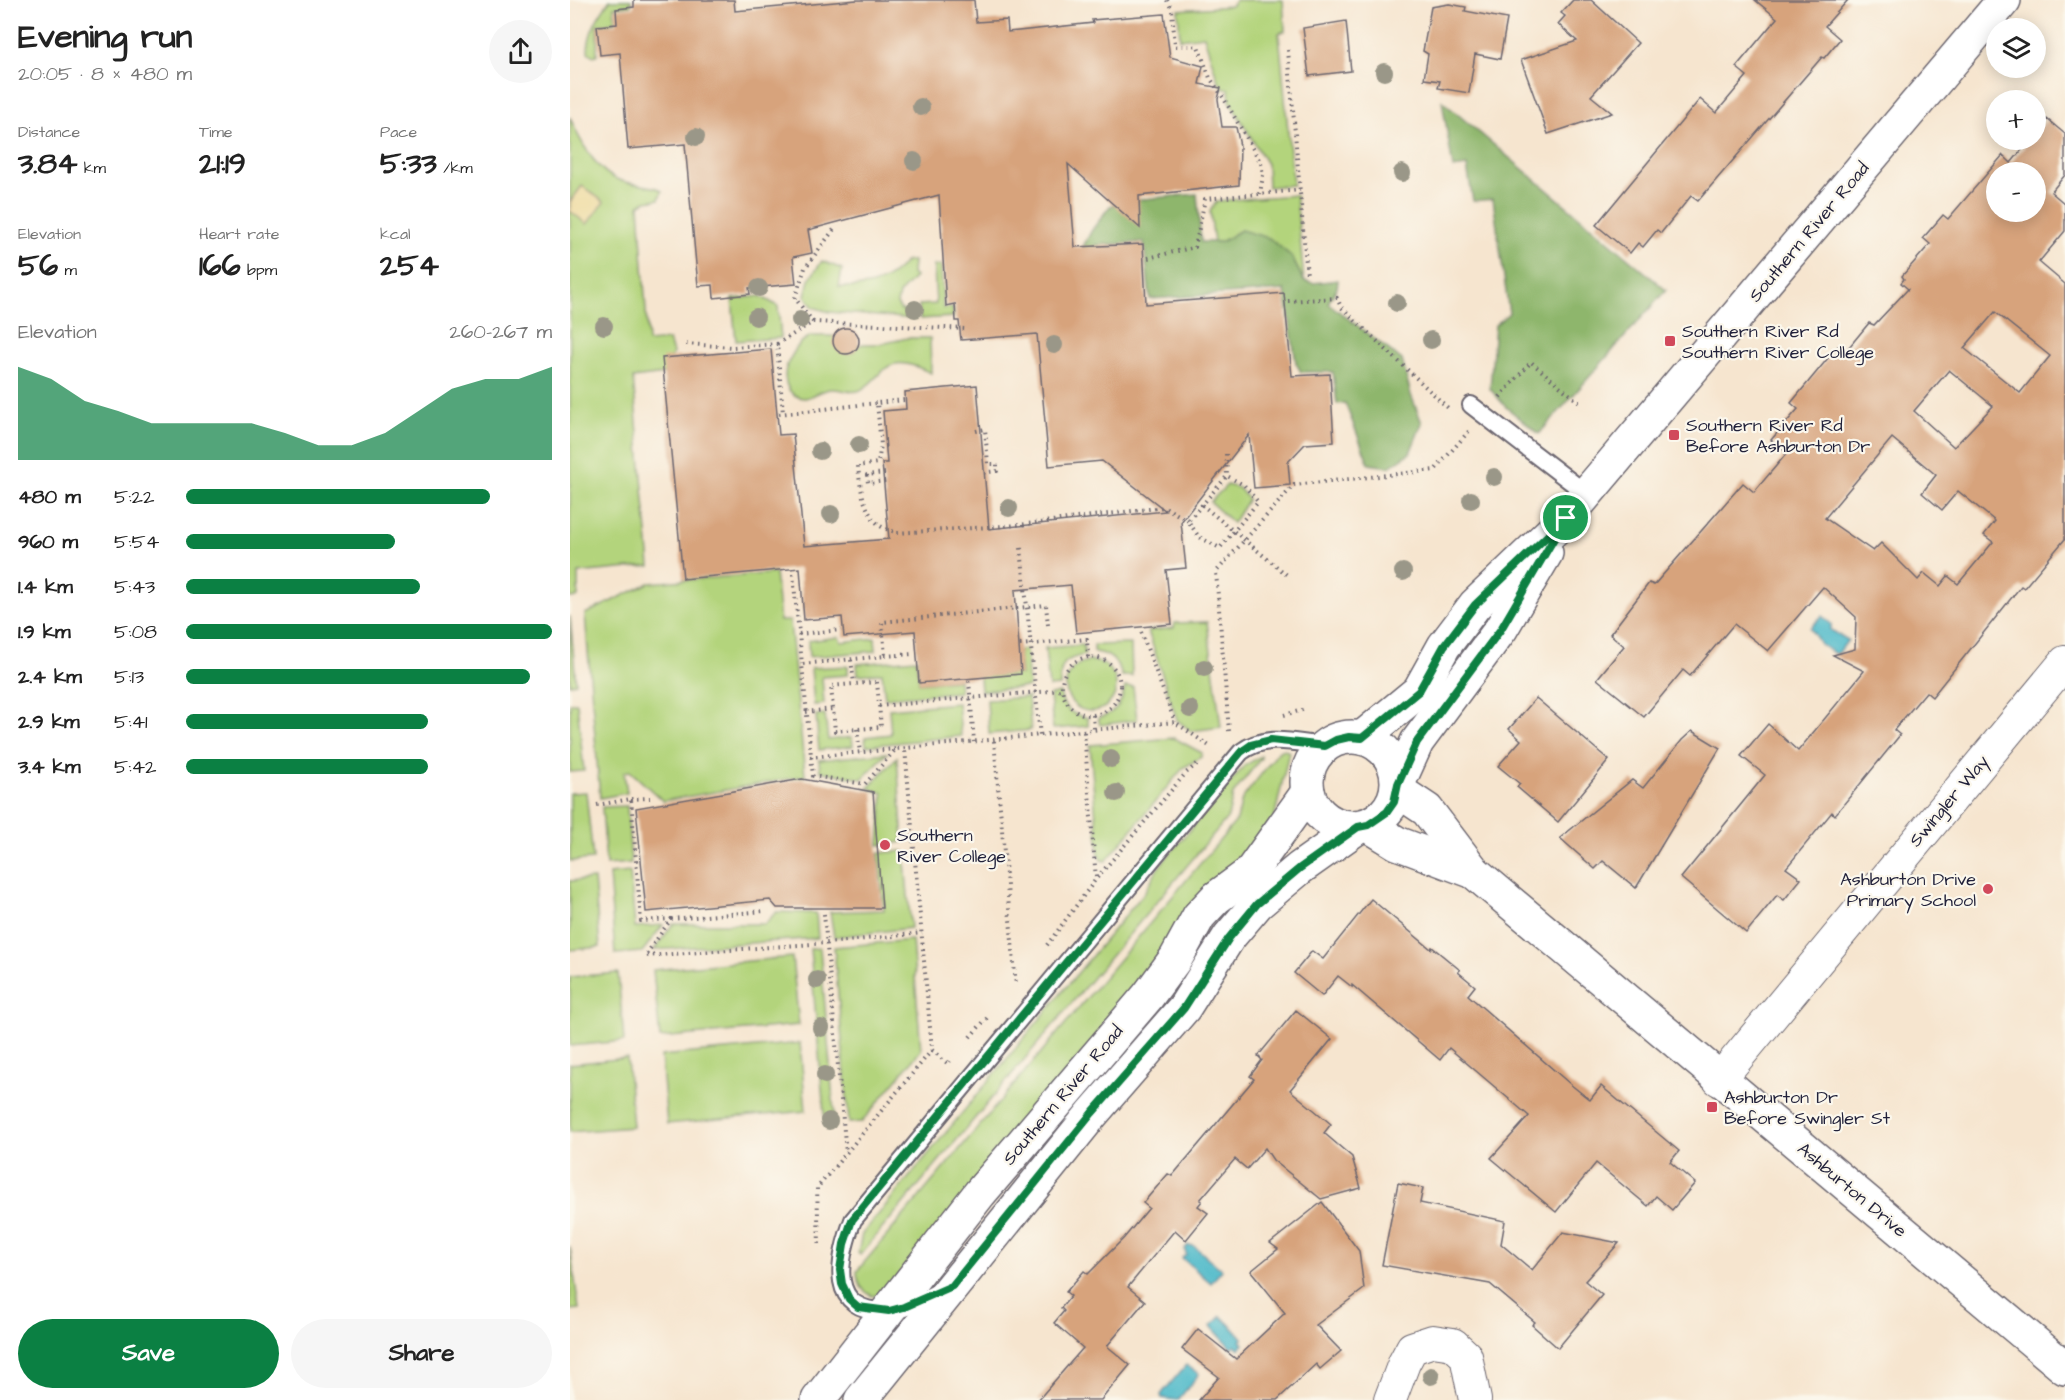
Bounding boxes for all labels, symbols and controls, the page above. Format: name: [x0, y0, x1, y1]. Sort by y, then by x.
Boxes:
text: Evening run: [18, 14, 192, 60]
map controls: [1986, 18, 2046, 222]
button: layers: [1986, 18, 2046, 78]
button: share: [489, 20, 552, 83]
text: 20:05 · 8 × 480 m: [18, 60, 192, 88]
button: +: [1986, 90, 2046, 150]
text: Distance: [18, 121, 80, 143]
text: Time: [199, 121, 233, 143]
text: Pace: [380, 121, 417, 143]
text: 3.84: [18, 143, 77, 185]
text: 21:19: [199, 143, 246, 185]
text: 5:33: [380, 143, 437, 185]
text: km: [77, 157, 106, 179]
text: /km: [437, 157, 473, 179]
street label: Southern River Road: [1743, 157, 1875, 307]
button: −: [1986, 162, 2046, 222]
text: Elevation: [18, 223, 81, 245]
text: Heart rate: [199, 223, 279, 245]
text: kcal: [380, 223, 411, 245]
text: 56: [18, 245, 58, 287]
text: 166: [199, 245, 240, 287]
text: 254: [380, 245, 439, 287]
text: m: [58, 259, 77, 281]
text: bpm: [240, 259, 277, 281]
text: Elevation: [18, 318, 97, 346]
text: 260–267 m: [449, 318, 552, 346]
place label: Southern River Rd Southern River College: [1682, 319, 1874, 366]
marker: Southern River Rd Southern River College: [1663, 334, 1677, 348]
place label: Southern River Rd Before Ashburton Dr: [1686, 413, 1870, 459]
marker: Southern River Rd Before Ashburton Dr: [1667, 428, 1681, 442]
text: 480 m: [18, 483, 81, 511]
text: 5:22: [114, 483, 154, 511]
pin: [1540, 492, 1591, 543]
icon: arrive: [1549, 501, 1582, 534]
text: 960 m: [18, 528, 78, 556]
text: 5:54: [114, 528, 159, 556]
text: 1.4 km: [18, 573, 73, 601]
text: 5:43: [114, 573, 155, 601]
text: 1.9 km: [18, 618, 71, 646]
text: 5:08: [114, 618, 157, 646]
text: 2.4 km: [18, 663, 82, 691]
text: 5:13: [114, 663, 144, 691]
text: 2.9 km: [18, 708, 80, 736]
text: 5:41: [114, 708, 148, 736]
street label: Swingler Way: [1903, 750, 1996, 853]
text: 3.4 km: [18, 753, 80, 781]
text: 5:42: [114, 753, 157, 781]
place label: Southern River College: [897, 823, 1006, 870]
marker: Southern River College: [878, 838, 892, 852]
place label: Ashburton Drive Primary School: [1840, 867, 1976, 914]
marker: Ashburton Drive Primary School: [1981, 882, 1995, 896]
street label: Southern River Road: [997, 1020, 1129, 1170]
place label: Ashburton Dr Before Swingler St: [1724, 1085, 1891, 1132]
marker: Ashburton Dr Before Swingler St: [1705, 1100, 1719, 1114]
street label: Ashburton Drive: [1792, 1137, 1912, 1243]
button: Save: [18, 1319, 279, 1388]
button: Share: [291, 1319, 552, 1388]

